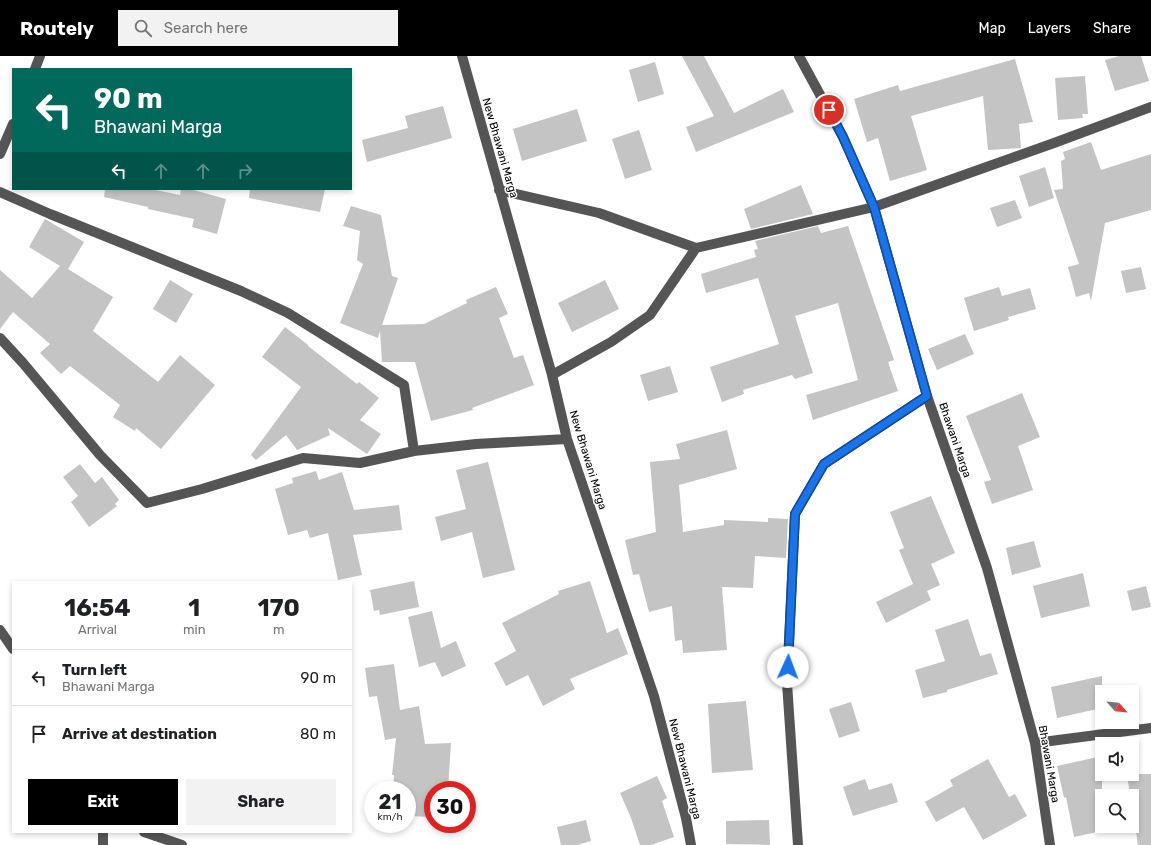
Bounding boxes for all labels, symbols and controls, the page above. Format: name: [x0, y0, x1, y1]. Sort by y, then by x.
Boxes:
search box: [118, 10, 398, 46]
text: Routely: [20, 17, 94, 40]
icon: search: [132, 17, 154, 39]
text: Search here: [164, 19, 248, 37]
text: Map: [979, 20, 1006, 37]
text: Layers: [1028, 20, 1071, 37]
text: Share: [1093, 20, 1131, 37]
text: 90 m: [94, 82, 163, 115]
icon: left: [28, 84, 80, 136]
pin: [812, 93, 846, 127]
street label: New Bhawani Marga: [480, 97, 520, 199]
icon: arrive: [818, 99, 840, 121]
text: Bhawani Marga: [94, 116, 222, 138]
icon: left: [108, 160, 130, 182]
icon: ahead: [150, 160, 172, 182]
icon: ahead: [192, 160, 214, 182]
icon: right: [234, 160, 256, 182]
street label: Bhawani Marga: [936, 401, 974, 479]
street label: New Bhawani Marga: [567, 409, 609, 511]
text: 16:54: [64, 594, 131, 622]
text: 1: [188, 594, 200, 622]
text: 170: [258, 594, 300, 622]
text: Arrival: [78, 622, 117, 637]
text: min: [183, 622, 206, 637]
text: m: [273, 622, 285, 637]
position arrow: [767, 646, 809, 688]
text: Turn left: [62, 661, 127, 679]
icon: left: [28, 667, 50, 689]
text: 90 m: [301, 669, 336, 687]
text: Bhawani Marga: [62, 679, 155, 694]
north arrow: [1095, 685, 1139, 729]
map controls: [1095, 685, 1139, 833]
street label: New Bhawani Marga: [666, 717, 704, 821]
icon: arrive: [28, 723, 50, 745]
street label: Bhawani Marga: [1036, 724, 1062, 804]
text: Arrive at destination: [62, 725, 217, 743]
text: 80 m: [300, 725, 336, 743]
button: sound: [1095, 737, 1139, 781]
button: Exit: [28, 779, 178, 825]
button: Share: [186, 779, 336, 825]
speed limit sign: 30: [424, 781, 476, 833]
button: search: [1095, 789, 1139, 833]
text: 21: [379, 790, 401, 814]
text: km/h: [378, 811, 402, 823]

